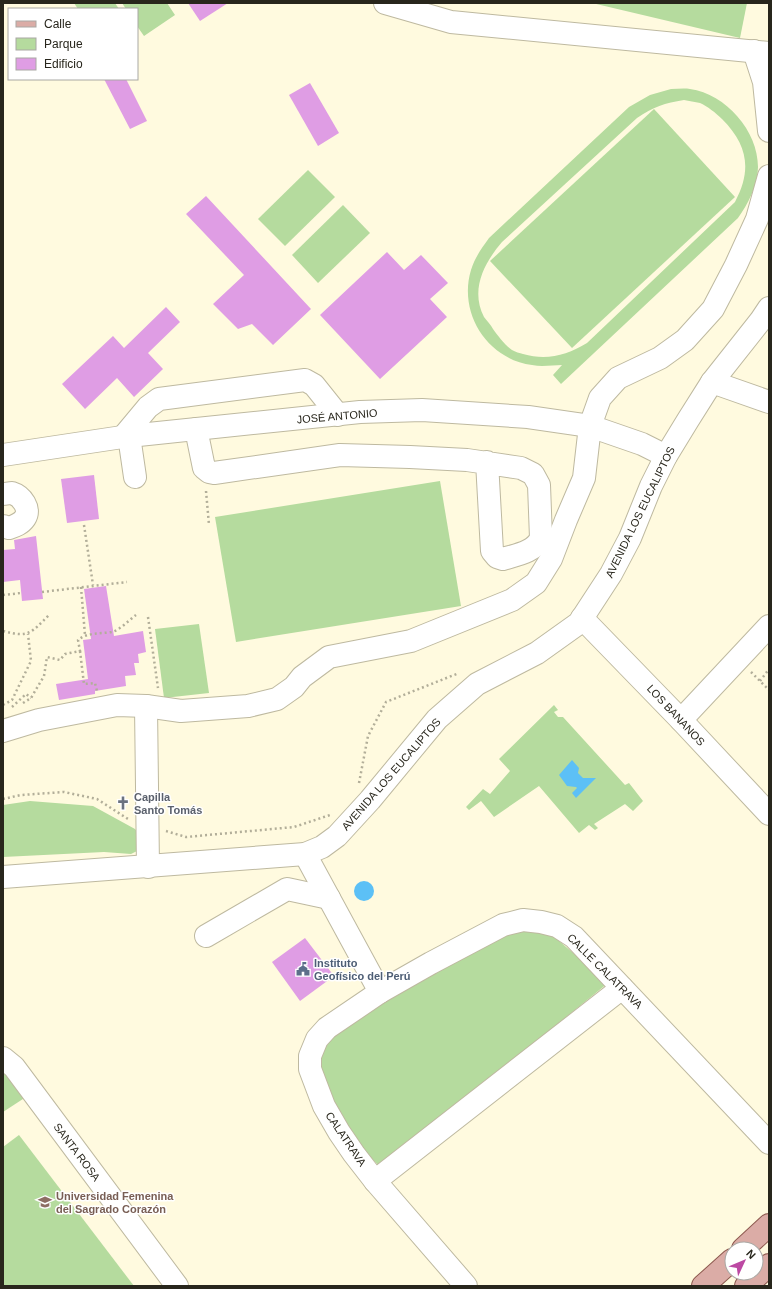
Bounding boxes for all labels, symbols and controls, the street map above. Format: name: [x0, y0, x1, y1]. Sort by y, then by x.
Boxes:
legend: [8, 8, 138, 80]
text: Calle: [44, 17, 72, 31]
text: Parque: [44, 37, 83, 51]
text: Edificio: [44, 57, 83, 71]
street label: JOSÉ ANTONIO: [296, 406, 378, 426]
street label: AVENIDA LOS EUCALIPTOS: [603, 444, 677, 580]
street label: LOS BANANOS: [645, 682, 707, 748]
street label: AVENIDA LOS EUCALIPTOS: [339, 716, 443, 832]
place label: Capilla Santo Tomás: [134, 791, 202, 816]
church icon: Capilla Santo Tomás: [115, 795, 131, 811]
street label: CALLE CALATRAVA: [565, 931, 645, 1011]
place label: Instituto Geofísico del Perú: [314, 957, 411, 982]
public building icon: Instituto Geofísico del Perú: [295, 961, 311, 977]
street label: CALATRAVA: [323, 1110, 369, 1169]
street label: SANTA ROSA: [51, 1121, 103, 1184]
place label: Universidad Femenina del Sagrado Corazón: [56, 1190, 174, 1215]
school or university icon: Universidad Femenina del Sagrado Corazón: [37, 1194, 53, 1210]
north arrow: [724, 1241, 764, 1281]
text: N: [744, 1247, 758, 1261]

